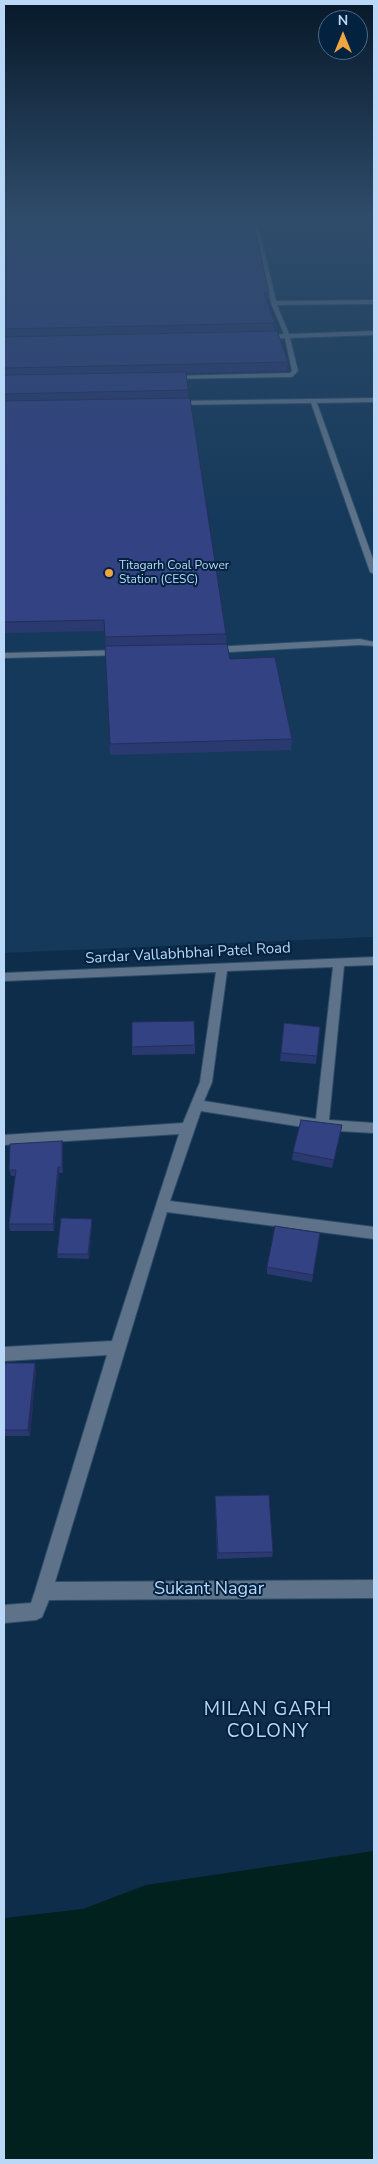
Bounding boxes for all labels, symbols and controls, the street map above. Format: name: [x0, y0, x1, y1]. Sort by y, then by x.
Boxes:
north arrow: [318, 10, 368, 60]
text: N: [338, 11, 348, 30]
place label: Titagarh Coal Power Station (CESC): [119, 559, 229, 587]
marker: Titagarh Coal Power Station (CESC): [103, 567, 115, 579]
street label: Sardar Vallabhbhai Patel Road: [85, 940, 291, 968]
street label: Sukant Nagar: [154, 1579, 264, 1601]
district label: MILAN GARH COLONY: [202, 1699, 334, 1743]

